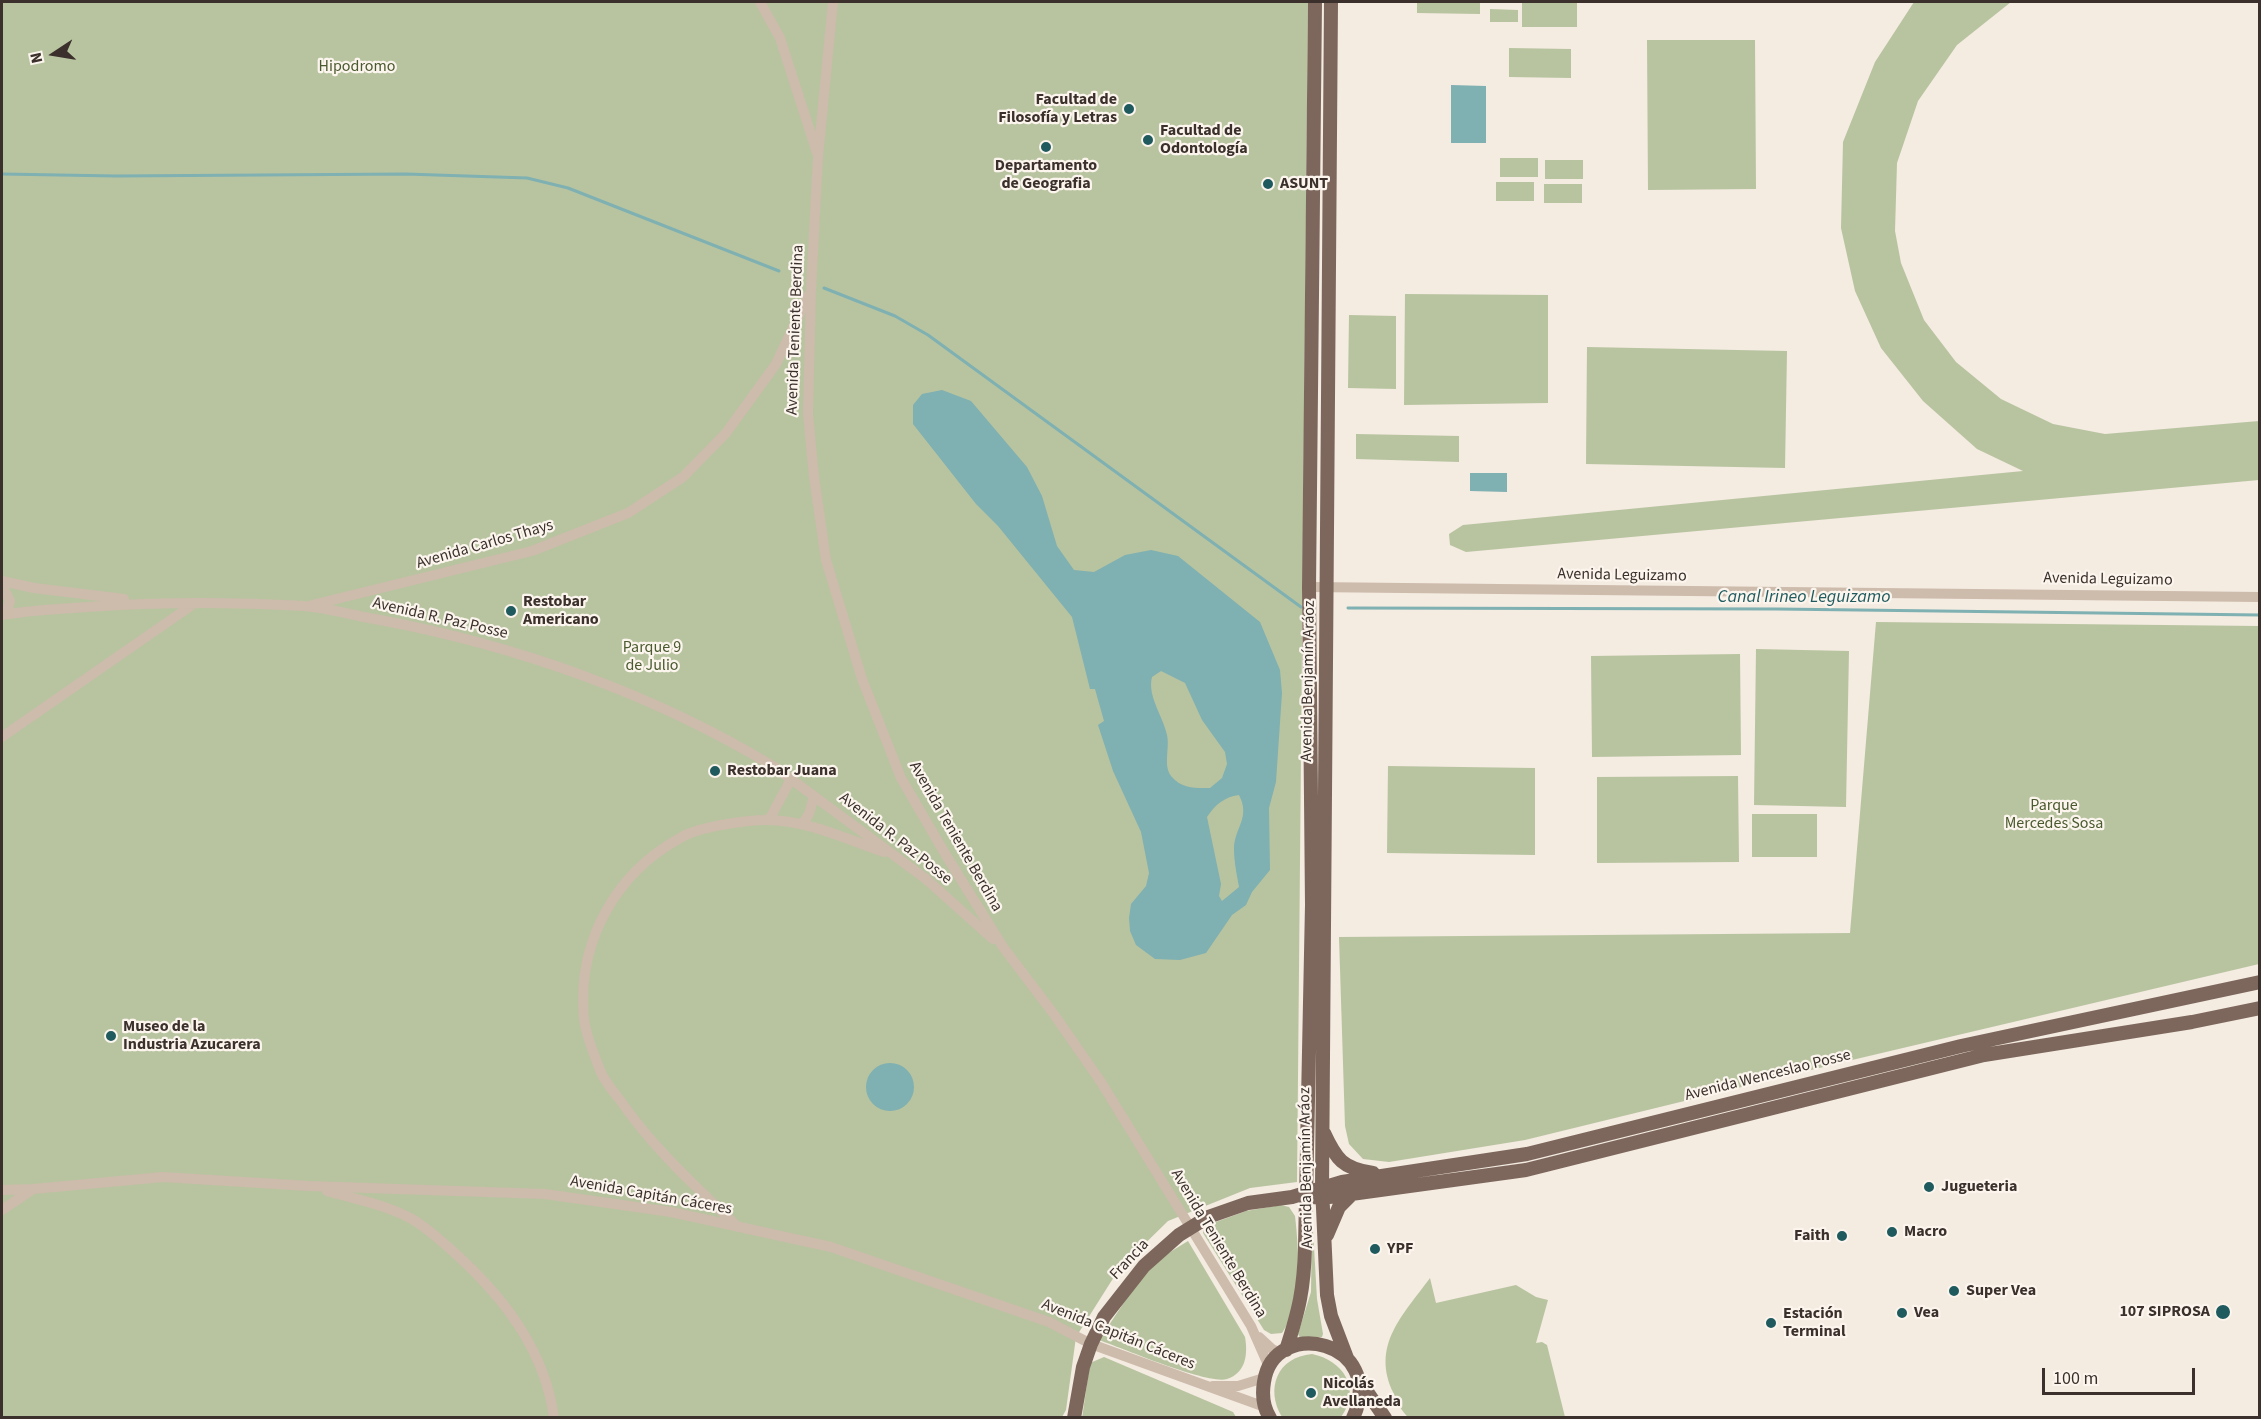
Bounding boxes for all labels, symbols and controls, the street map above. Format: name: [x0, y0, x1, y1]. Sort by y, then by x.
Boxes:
north arrow: [24, 24, 84, 84]
text: N: [25, 50, 48, 65]
park label: Hipodromo: [319, 57, 395, 77]
place label: Facultad de Filosofía y Letras: [998, 90, 1117, 128]
marker: Facultad de Filosofía y Letras: [1122, 102, 1136, 116]
place label: Facultad de Odontología: [1160, 121, 1248, 159]
marker: Facultad de Odontología: [1141, 133, 1155, 147]
marker: Departamento de Geografia: [1039, 140, 1053, 154]
place label: Departamento de Geografia: [995, 156, 1097, 194]
place label: ASUNT: [1280, 174, 1328, 194]
marker: ASUNT: [1261, 177, 1275, 191]
street label: Avenida Teniente Berdina: [783, 245, 809, 415]
street label: Avenida Carlos Thays: [414, 516, 556, 574]
street label: Avenida Leguizamo: [1557, 565, 1687, 587]
street label: Avenida Leguizamo: [2043, 569, 2173, 591]
water label: Canal Irineo Leguizamo: [1718, 587, 1890, 609]
place label: Restobar Americano: [523, 592, 599, 630]
street label: Avenida R. Paz Posse: [371, 594, 509, 644]
street label: Avenida Benjamín Aráoz: [1298, 600, 1320, 762]
marker: Restobar Americano: [504, 604, 518, 618]
park label: Parque 9 de Julio: [623, 638, 681, 676]
street label: Avenida Teniente Berdina: [904, 758, 1006, 916]
place label: Restobar Juana: [727, 761, 837, 781]
marker: Restobar Juana: [708, 764, 722, 778]
street label: Avenida R. Paz Posse: [835, 789, 955, 889]
park label: Parque Mercedes Sosa: [2005, 796, 2103, 834]
place label: Museo de la Industria Azucarera: [123, 1017, 261, 1055]
marker: Museo de la Industria Azucarera: [104, 1029, 118, 1043]
street label: Avenida Wenceslao Posse: [1683, 1046, 1853, 1106]
street label: Avenida Benjamín Aráoz: [1296, 1087, 1318, 1249]
street label: Avenida Teniente Berdina: [1166, 1166, 1270, 1322]
street label: Avenida Capitán Cáceres: [569, 1172, 733, 1220]
place label: Jugueteria: [1941, 1177, 2017, 1197]
marker: Jugueteria: [1922, 1180, 1936, 1194]
place label: Macro: [1904, 1222, 1947, 1242]
marker: Macro: [1885, 1225, 1899, 1239]
place label: Faith: [1794, 1226, 1830, 1246]
marker: Faith: [1835, 1229, 1849, 1243]
street label: Francia: [1106, 1236, 1154, 1284]
place label: YPF: [1387, 1239, 1413, 1259]
marker: YPF: [1368, 1242, 1382, 1256]
place label: Super Vea: [1966, 1281, 2036, 1301]
marker: Super Vea: [1947, 1284, 1961, 1298]
street label: Avenida Capitán Cáceres: [1038, 1295, 1198, 1375]
place label: 107 SIPROSA: [2119, 1302, 2210, 1322]
place label: Vea: [1914, 1303, 1939, 1323]
marker: 107 SIPROSA: [2214, 1303, 2232, 1321]
place label: Estación Terminal: [1783, 1304, 1846, 1342]
marker: Vea: [1895, 1306, 1909, 1320]
marker: Estación Terminal: [1764, 1316, 1778, 1330]
scale bar: [2045, 1356, 2198, 1394]
text: 100 m: [2053, 1366, 2098, 1391]
place label: Nicolás Avellaneda: [1323, 1374, 1401, 1412]
marker: Nicolás Avellaneda: [1304, 1386, 1318, 1400]

